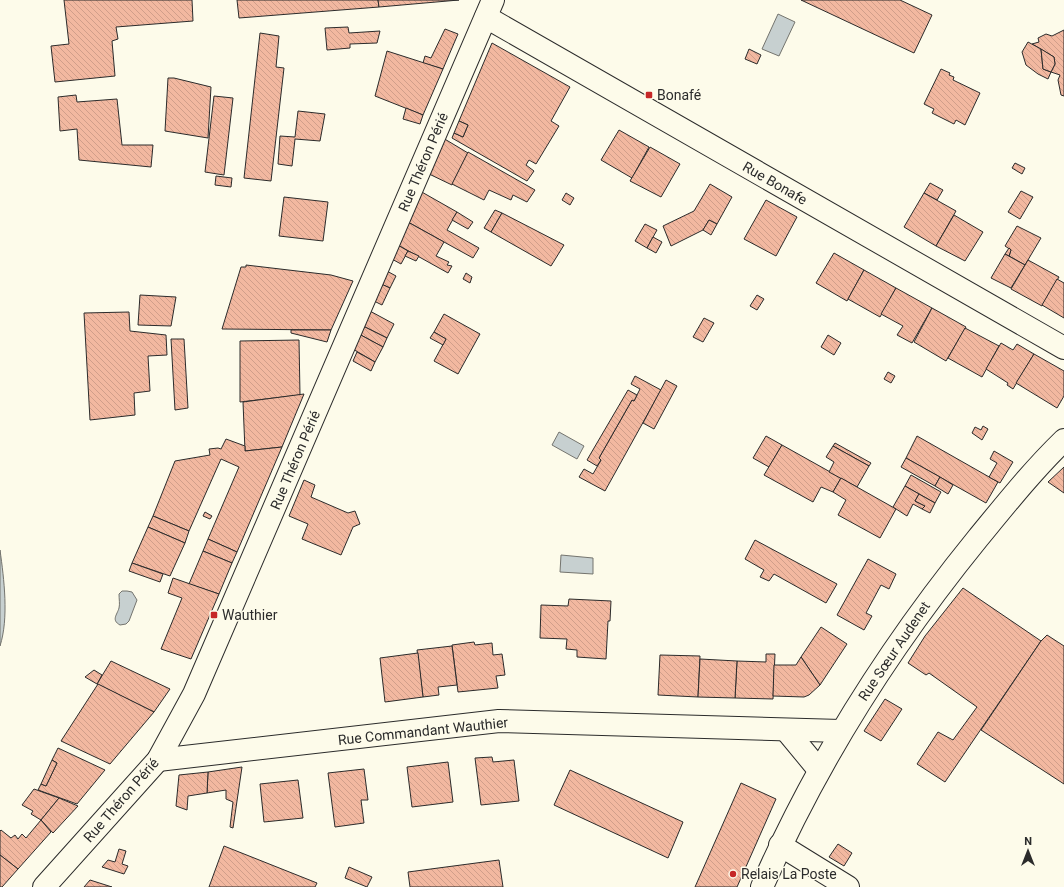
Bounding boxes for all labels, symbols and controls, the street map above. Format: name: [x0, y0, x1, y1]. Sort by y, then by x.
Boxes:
place label: Bonafé: [657, 87, 701, 103]
marker: Bonafé: [644, 90, 654, 100]
street label: Rue Théron Périé: [395, 110, 451, 214]
street label: Rue Bonafe: [740, 158, 810, 208]
street label: Rue Théron Périé: [267, 408, 323, 512]
street label: Rue Sœur Audenet: [855, 598, 933, 704]
place label: Wauthier: [222, 607, 278, 623]
marker: Wauthier: [209, 610, 219, 620]
street label: Rue Commandant Wauthier: [337, 714, 509, 748]
street label: Rue Théron Périé: [80, 755, 162, 845]
north arrow: [1008, 831, 1048, 871]
text: N: [1024, 835, 1032, 848]
place label: Relais La Poste: [741, 866, 837, 882]
marker: Relais La Poste: [728, 869, 738, 879]

